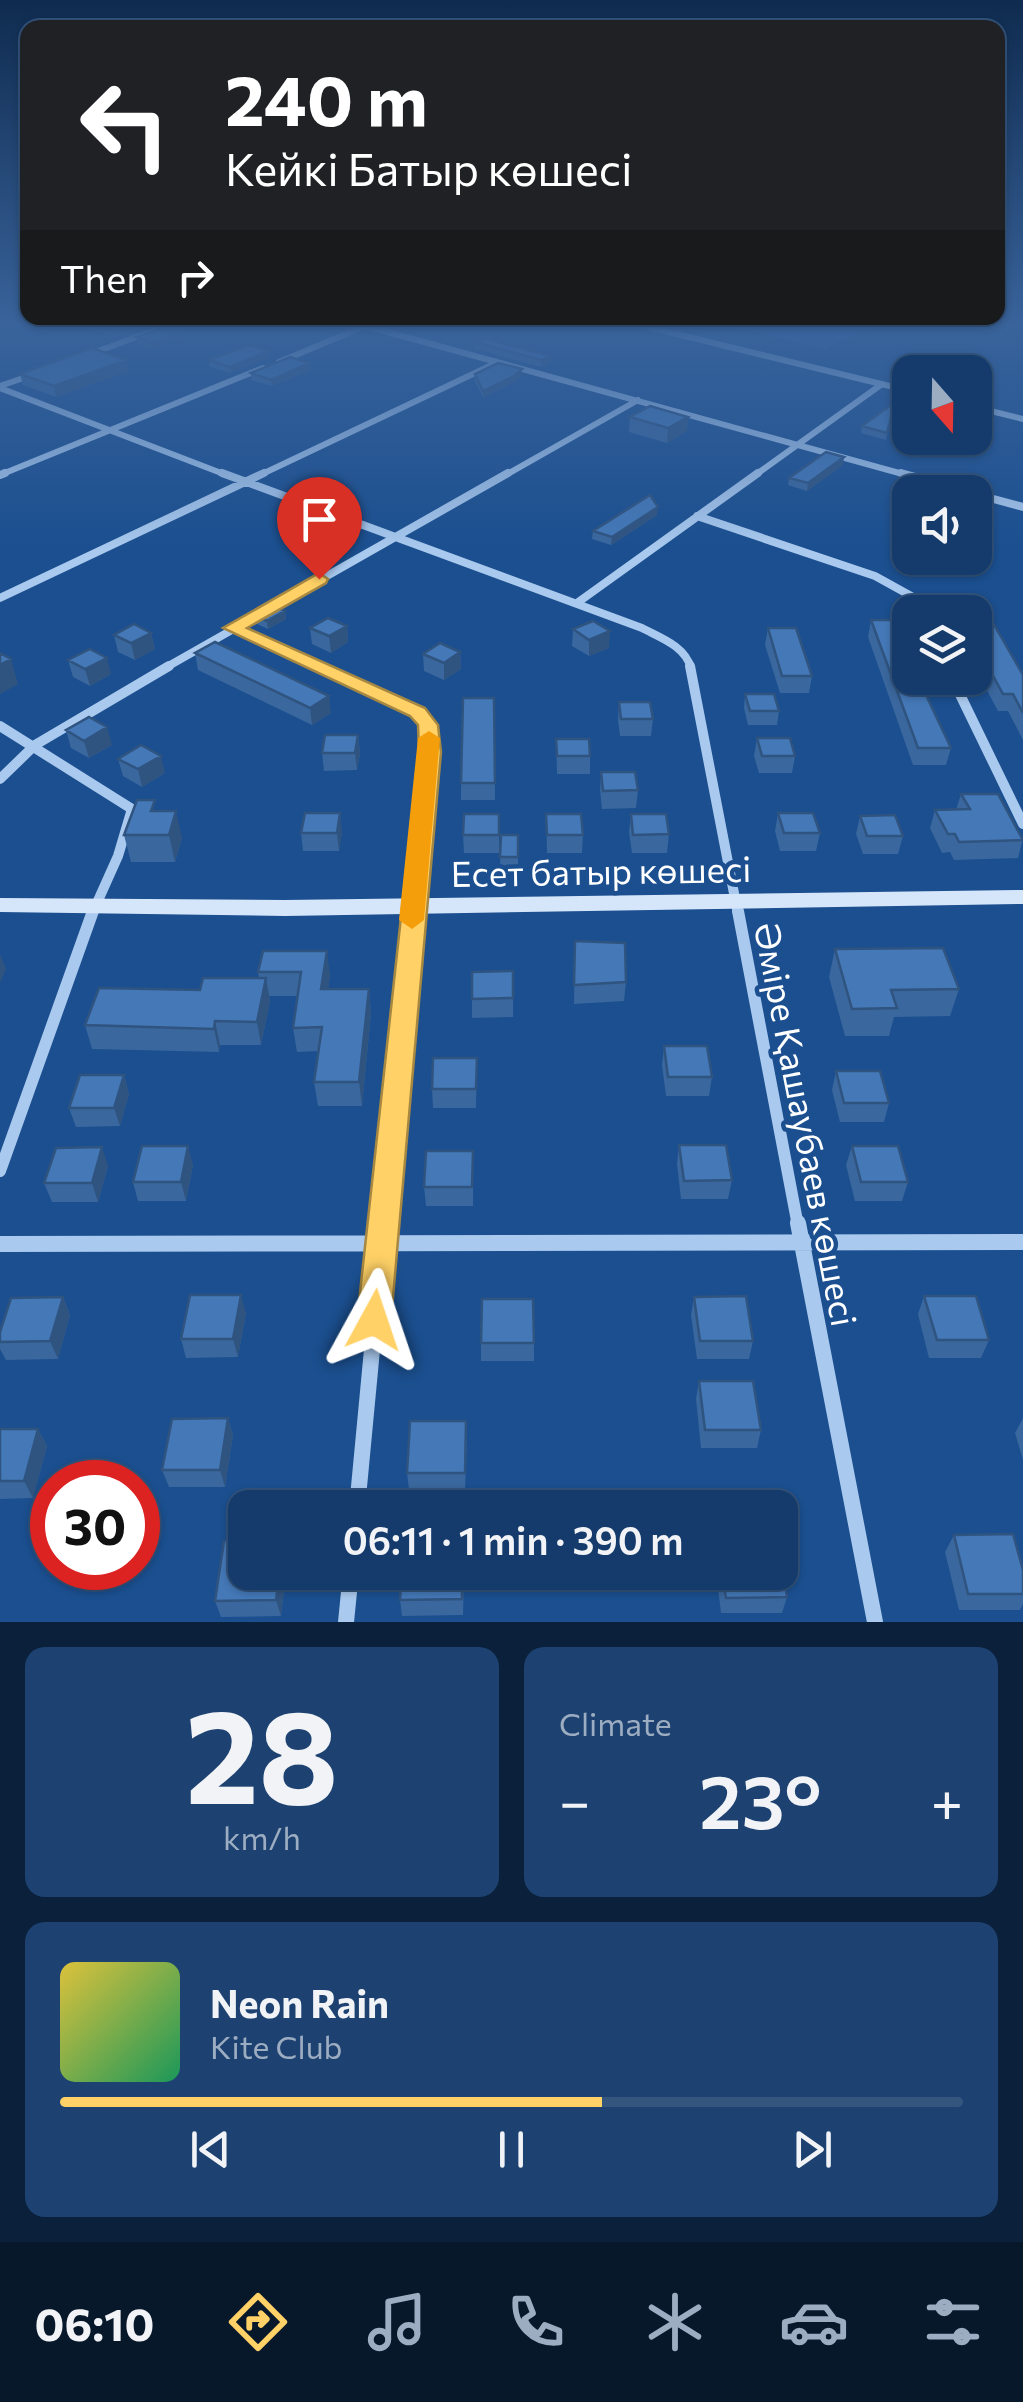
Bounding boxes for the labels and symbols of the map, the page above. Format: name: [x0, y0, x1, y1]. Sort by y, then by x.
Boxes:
north arrow: [892, 355, 992, 455]
pin: [277, 477, 362, 580]
street label: Есет батыр көшесі: [450, 846, 752, 894]
street label: Әміре Қашаубаев көшесі: [747, 918, 867, 1330]
position arrow: [322, 1268, 426, 1372]
speed limit sign: 30: [30, 1460, 160, 1590]

